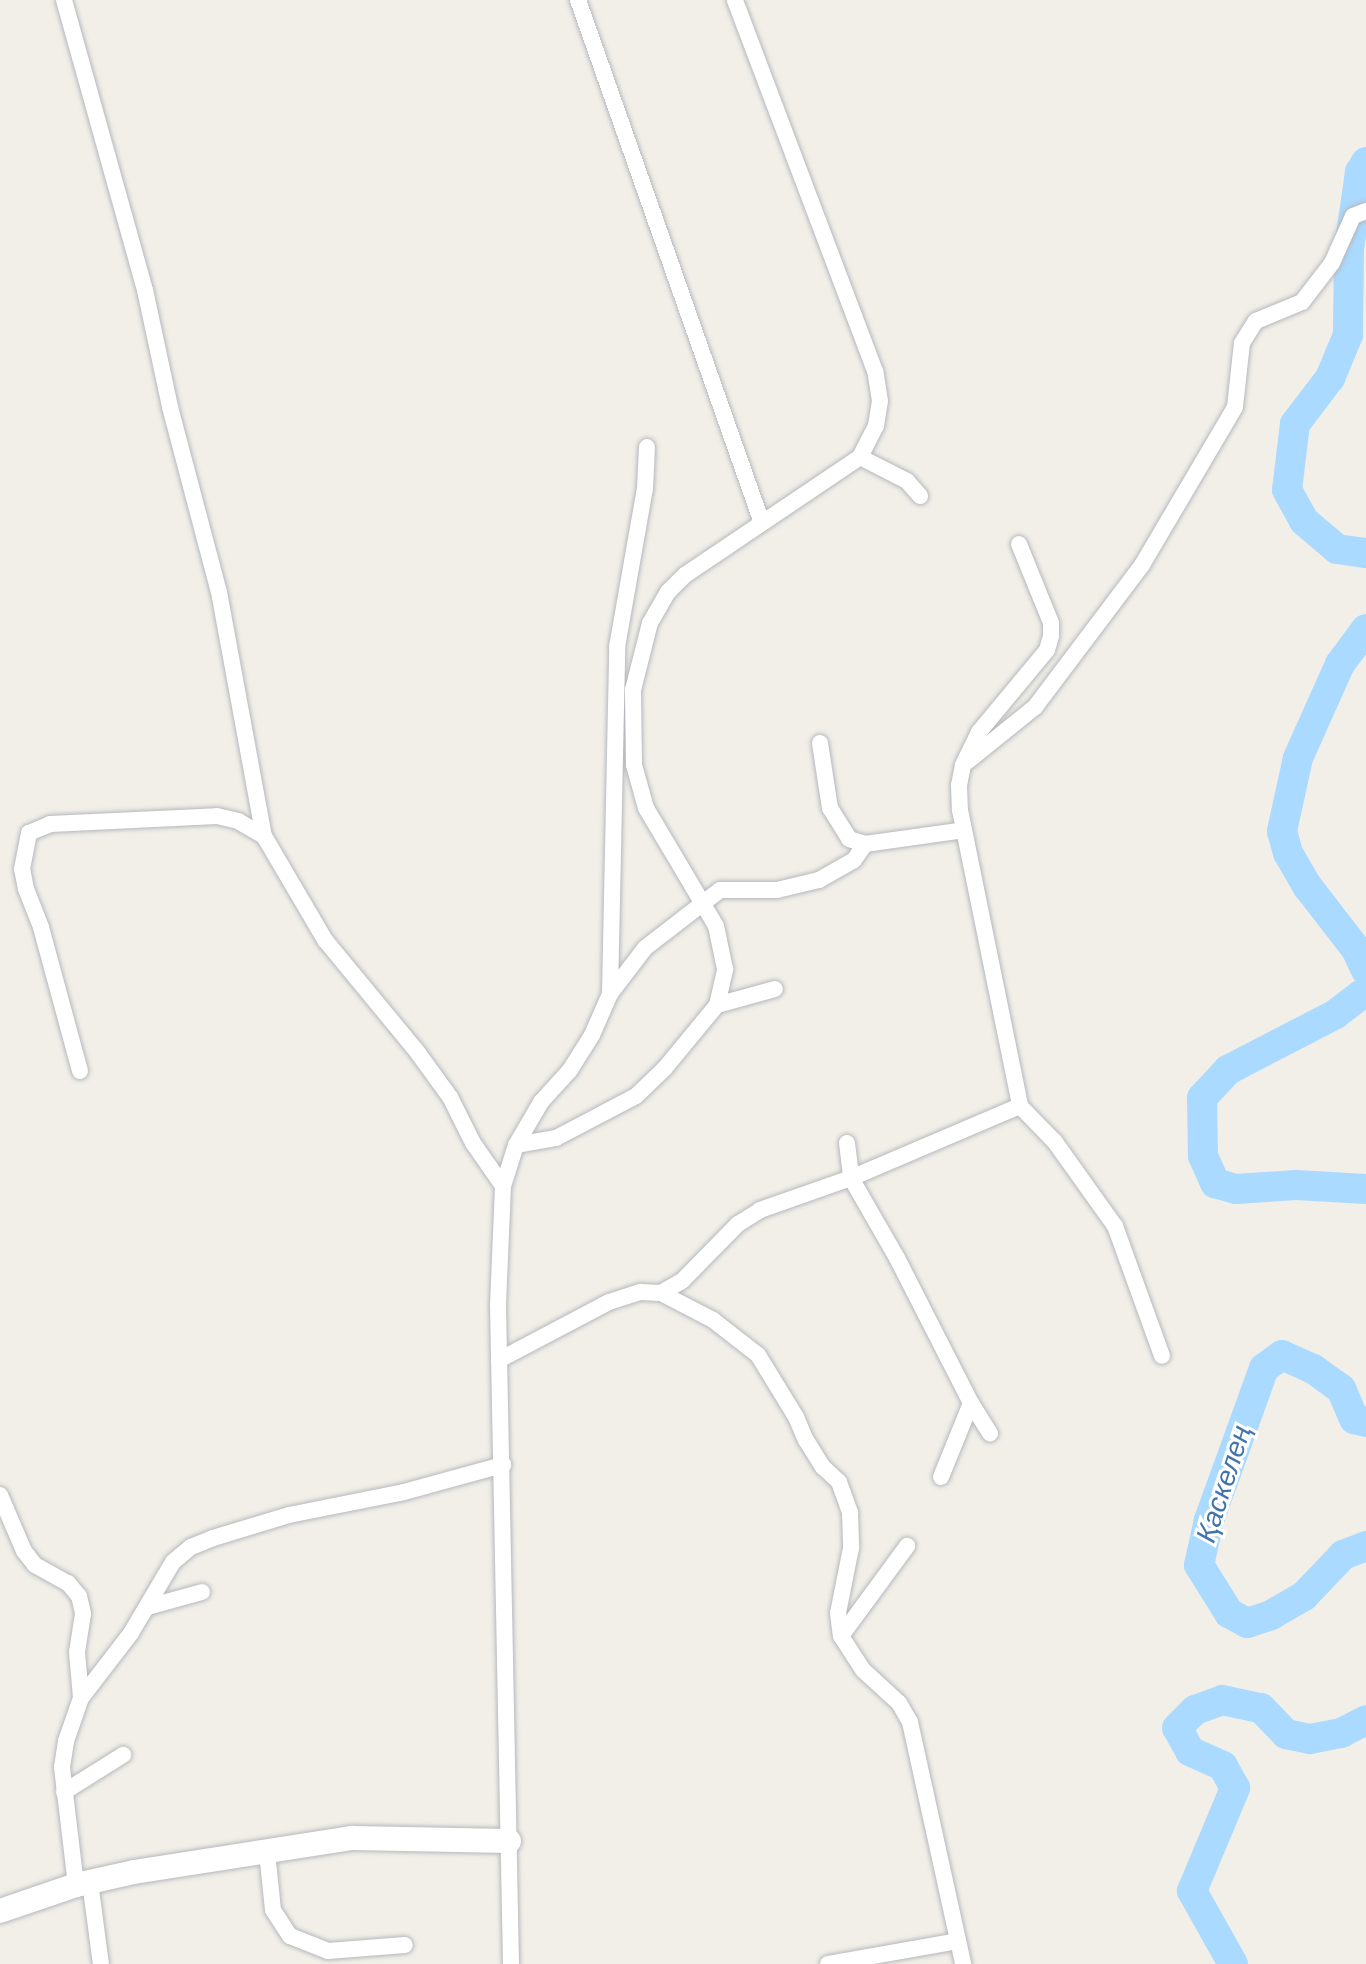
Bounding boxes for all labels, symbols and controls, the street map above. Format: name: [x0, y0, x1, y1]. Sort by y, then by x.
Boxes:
water label: Қаскелең: [1189, 1421, 1259, 1547]

